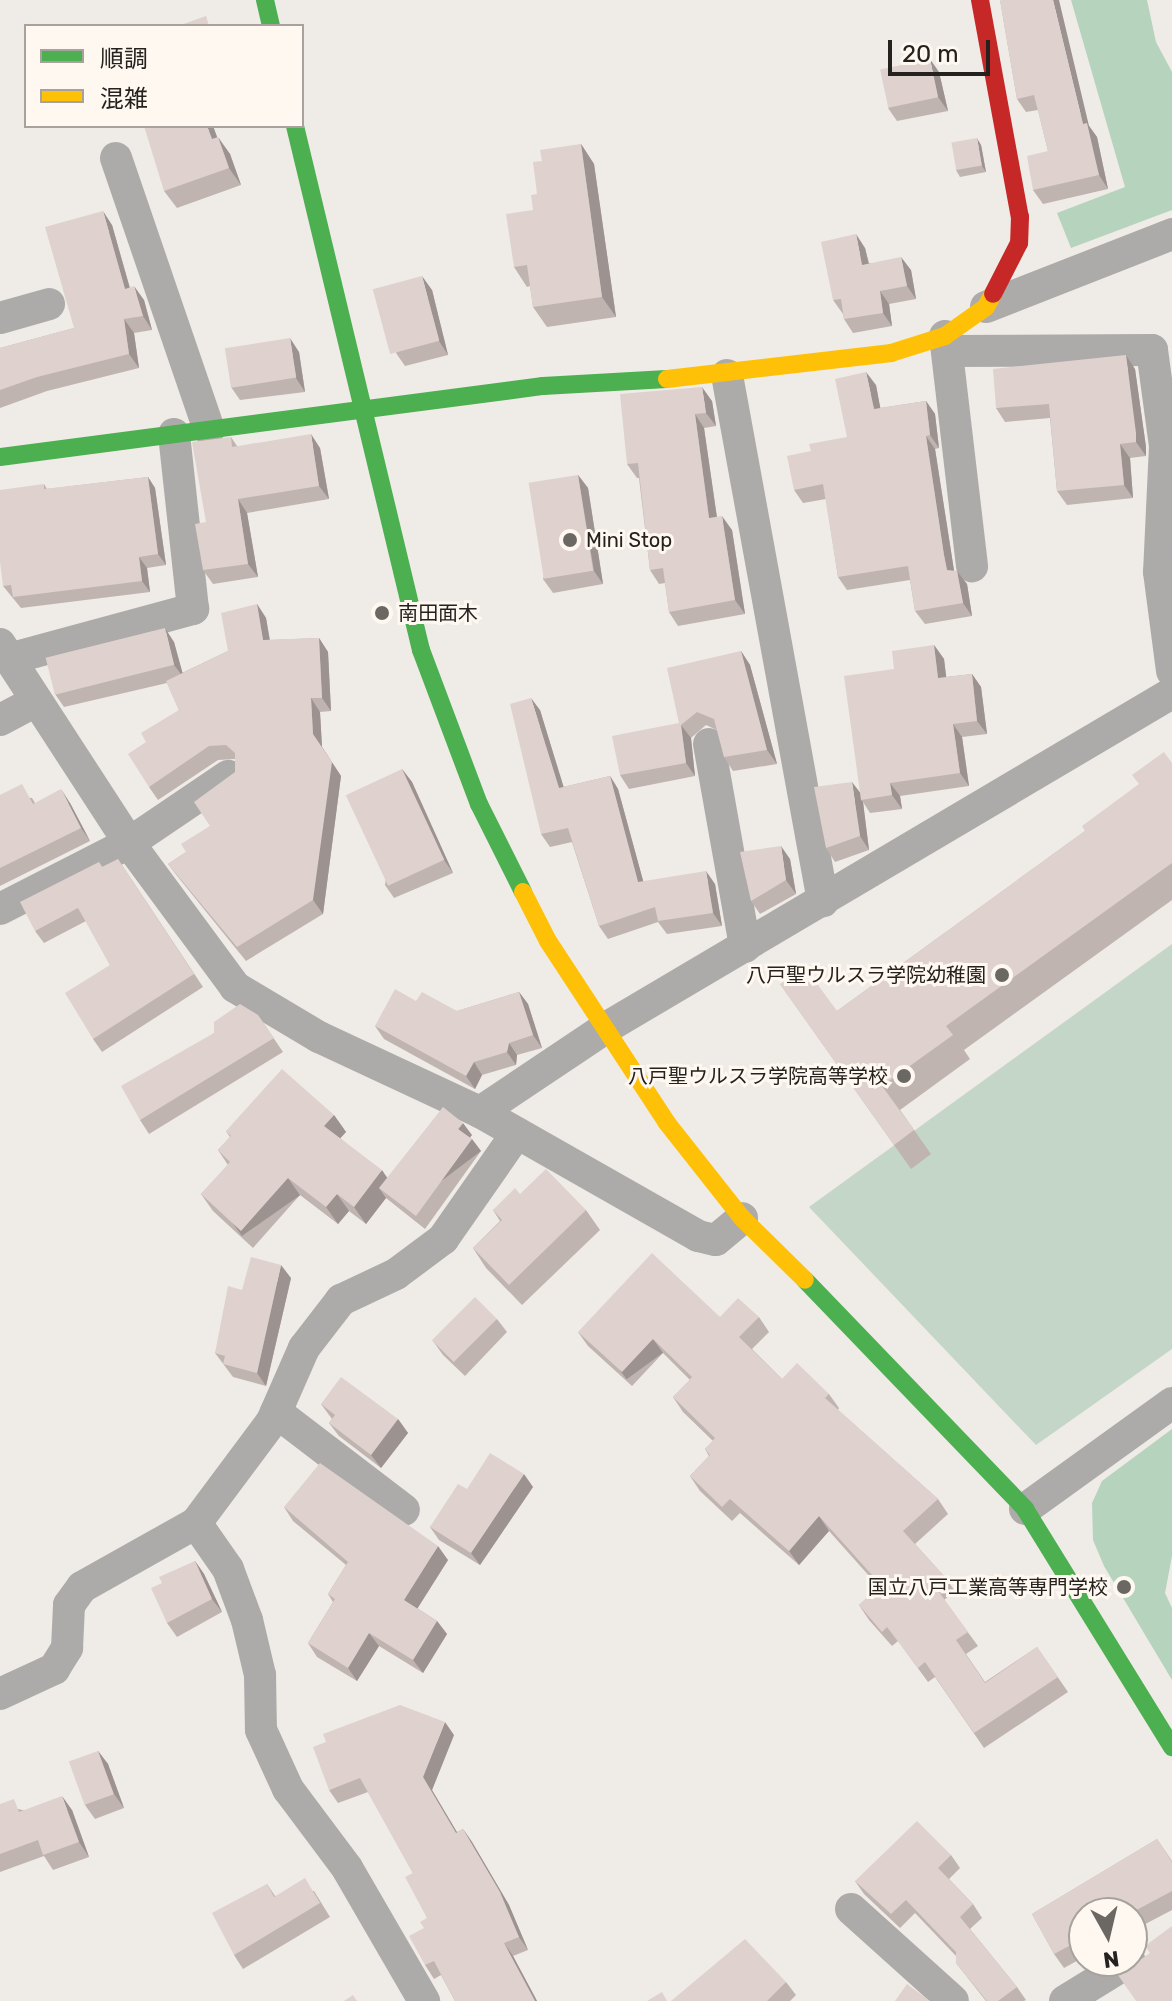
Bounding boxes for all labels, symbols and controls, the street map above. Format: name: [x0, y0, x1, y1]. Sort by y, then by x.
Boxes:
legend: [24, 24, 304, 128]
scale bar: [892, 24, 994, 74]
text: 20 m: [902, 40, 959, 68]
text: 順調: [100, 45, 148, 73]
text: 混雑: [100, 85, 148, 113]
place label: Mini Stop: [586, 528, 672, 552]
marker: Mini Stop: [561, 531, 579, 549]
place label: 南田面木: [398, 601, 478, 625]
marker: 南田面木: [373, 604, 391, 622]
place label: 八戸聖ウルスラ学院幼稚園: [746, 963, 986, 987]
marker: 八戸聖ウルスラ学院幼稚園: [993, 966, 1011, 984]
place label: 八戸聖ウルスラ学院高等学校: [628, 1064, 888, 1088]
marker: 八戸聖ウルスラ学院高等学校: [895, 1067, 913, 1085]
place label: 国立八戸工業高等専門学校: [868, 1575, 1108, 1599]
marker: 国立八戸工業高等専門学校: [1115, 1578, 1133, 1596]
north arrow: [1068, 1897, 1148, 1977]
text: N: [1101, 1945, 1121, 1974]

